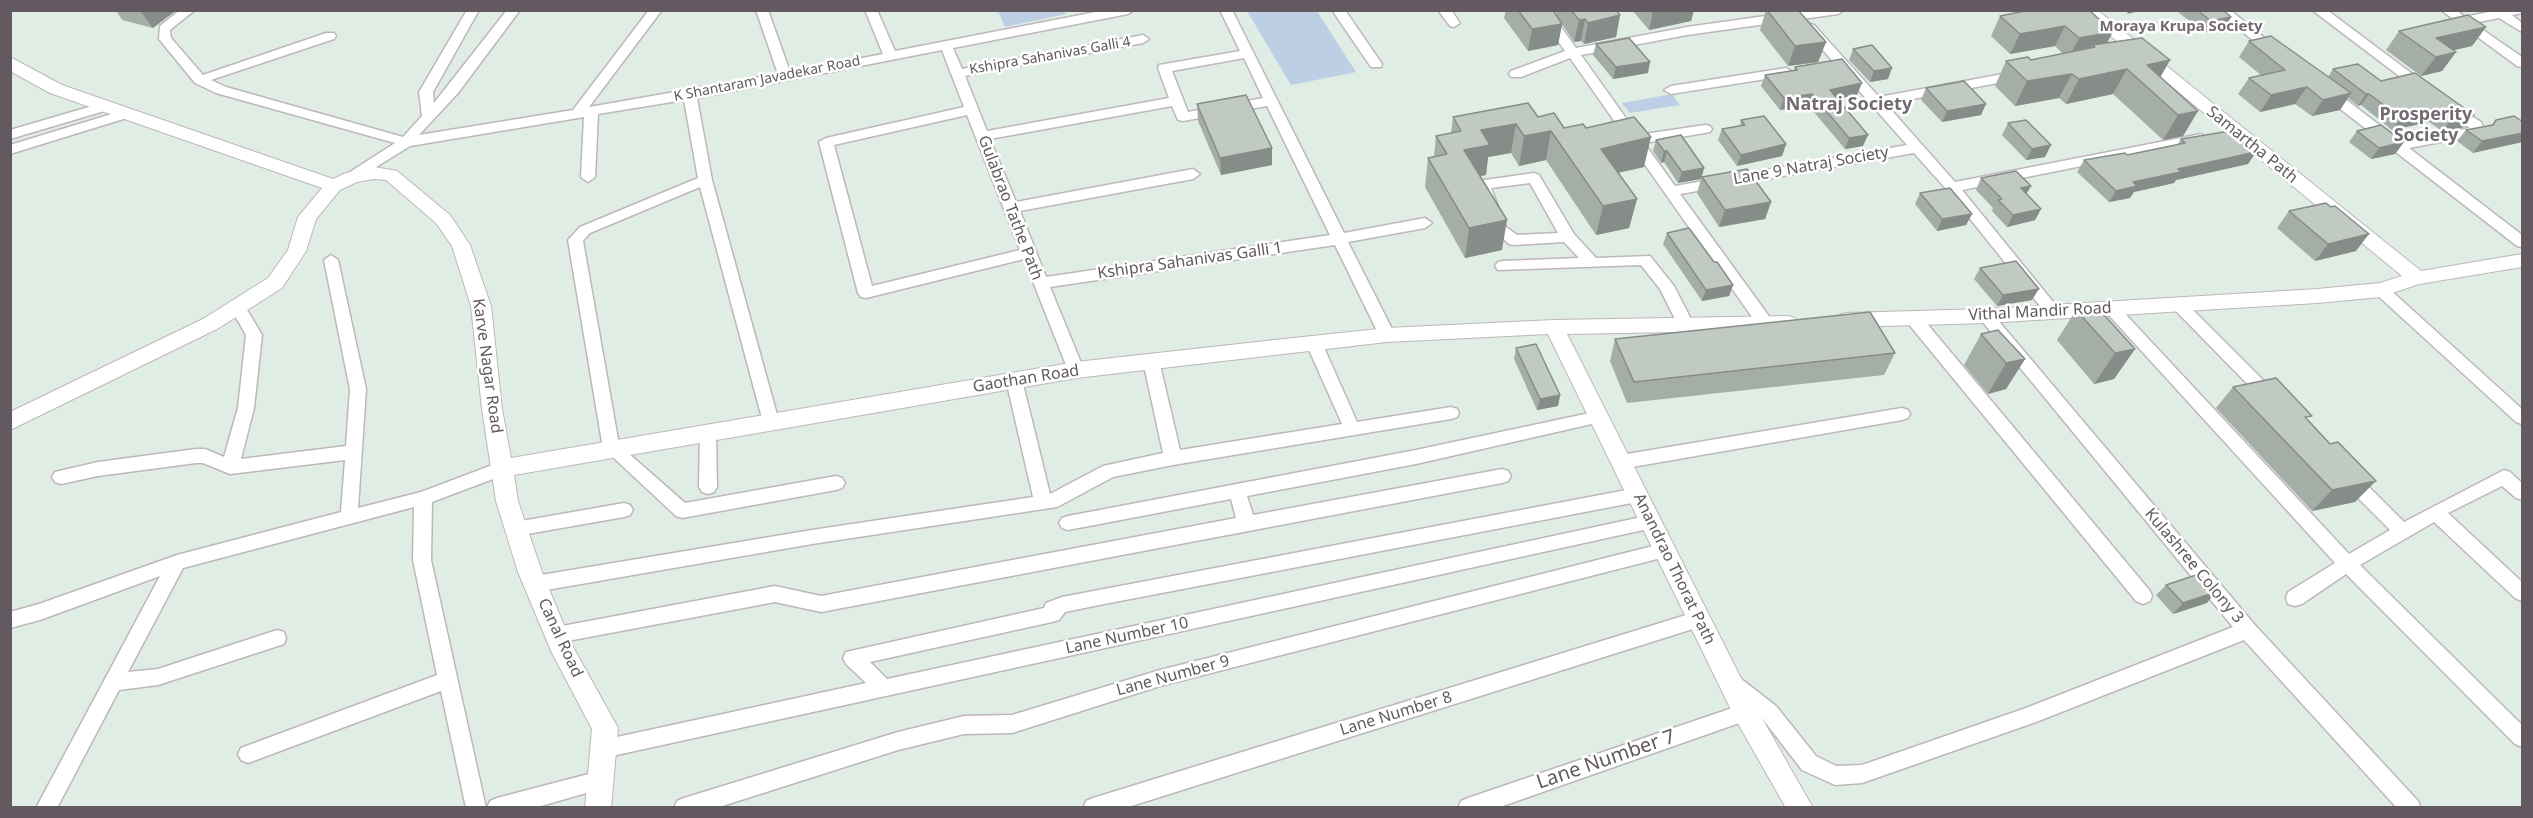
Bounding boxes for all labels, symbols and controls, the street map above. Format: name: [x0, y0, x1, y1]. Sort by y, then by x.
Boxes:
district label: Moraya Krupa Society: [2099, 18, 2263, 36]
street label: Kshipra Sahanivas Galli 4: [968, 34, 1132, 78]
street label: K Shantaram Javadekar Road: [672, 53, 862, 105]
district label: Natraj Society: [1786, 94, 1912, 116]
street label: Samartha Path: [2203, 102, 2301, 188]
district label: Prosperity Society: [2380, 104, 2472, 146]
street label: Gulabrao Tathe Path: [974, 133, 1046, 283]
street label: Lane 9 Natraj Society: [1732, 143, 1890, 189]
street label: Kshipra Sahanivas Galli 1: [1096, 238, 1284, 284]
street label: Karve Nagar Road: [468, 297, 506, 435]
street label: Vithal Mandir Road: [1968, 299, 2112, 325]
street label: Gaothan Road: [971, 361, 1081, 397]
street label: Anandrao Thorat Path: [1629, 490, 1719, 648]
street label: Kulashree Colony 3: [2140, 505, 2248, 627]
street label: Canal Road: [533, 596, 587, 680]
street label: Lane Number 10: [1064, 614, 1190, 658]
street label: Lane Number 9: [1114, 652, 1232, 700]
street label: Lane Number 8: [1338, 688, 1454, 740]
street label: Lane Number 7: [1533, 725, 1679, 795]

